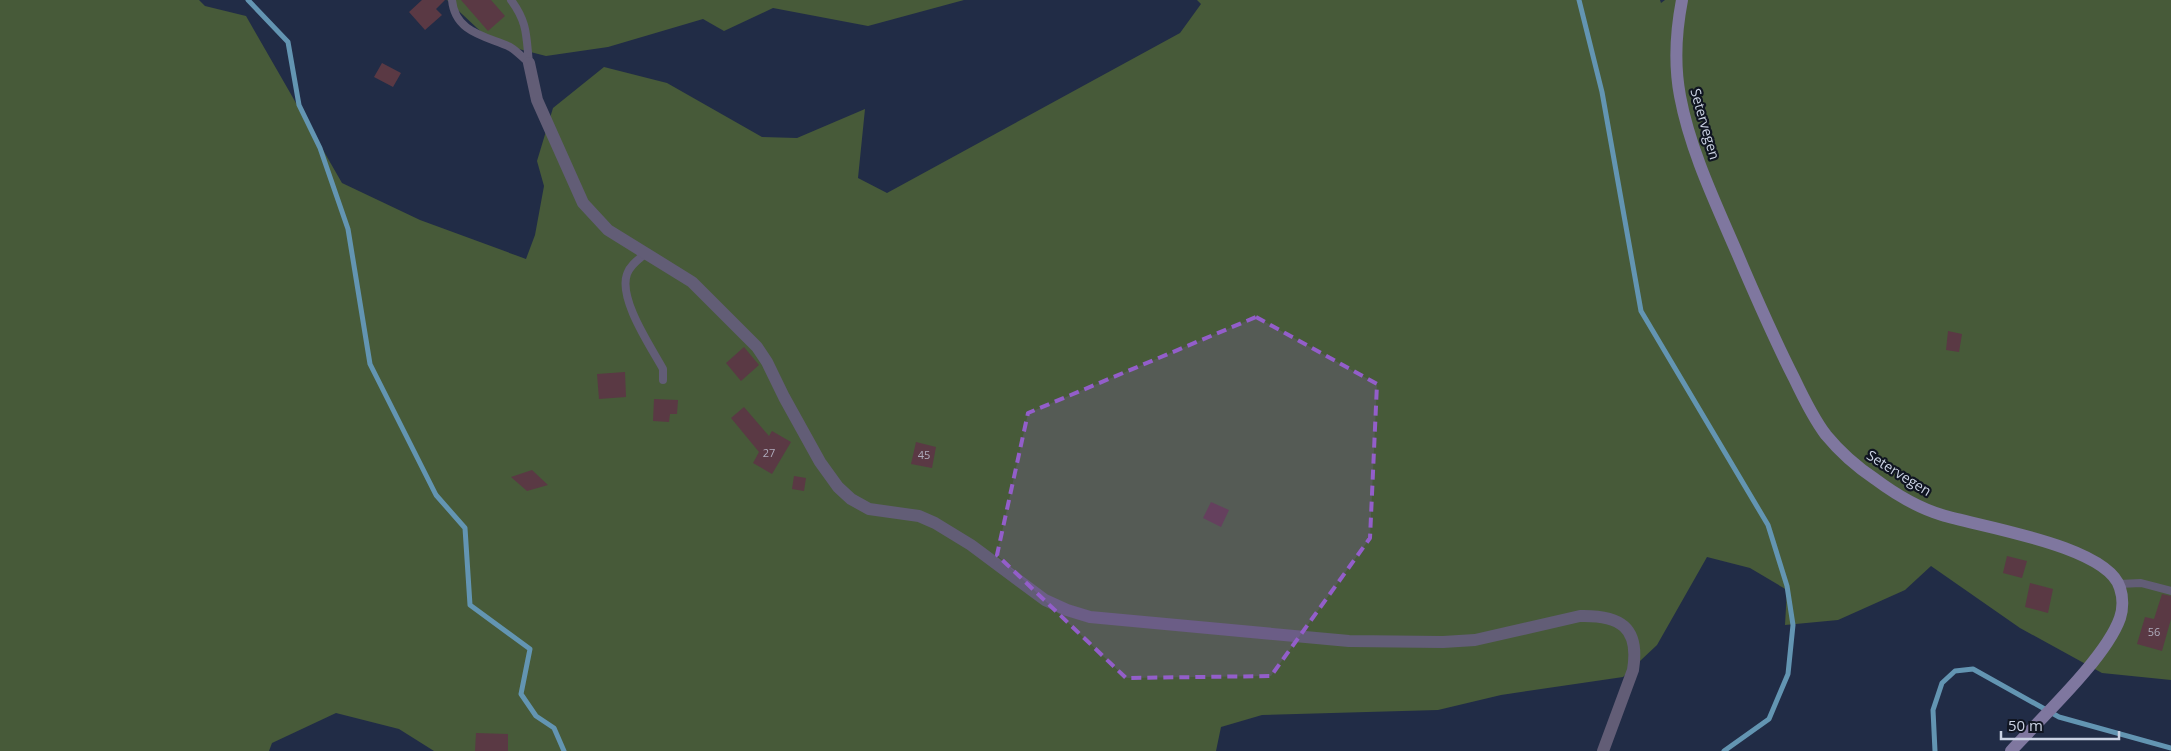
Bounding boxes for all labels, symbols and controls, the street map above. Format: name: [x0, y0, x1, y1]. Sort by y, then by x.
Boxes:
street label: Setervegen: [1686, 86, 1725, 162]
house number: 27: [763, 445, 775, 460]
street label: Setervegen: [1863, 445, 1935, 500]
house number: 45: [918, 447, 930, 462]
house number: 56: [2148, 624, 2160, 639]
scale bar: [2001, 708, 2118, 740]
text: 50 m: [2008, 715, 2043, 735]

